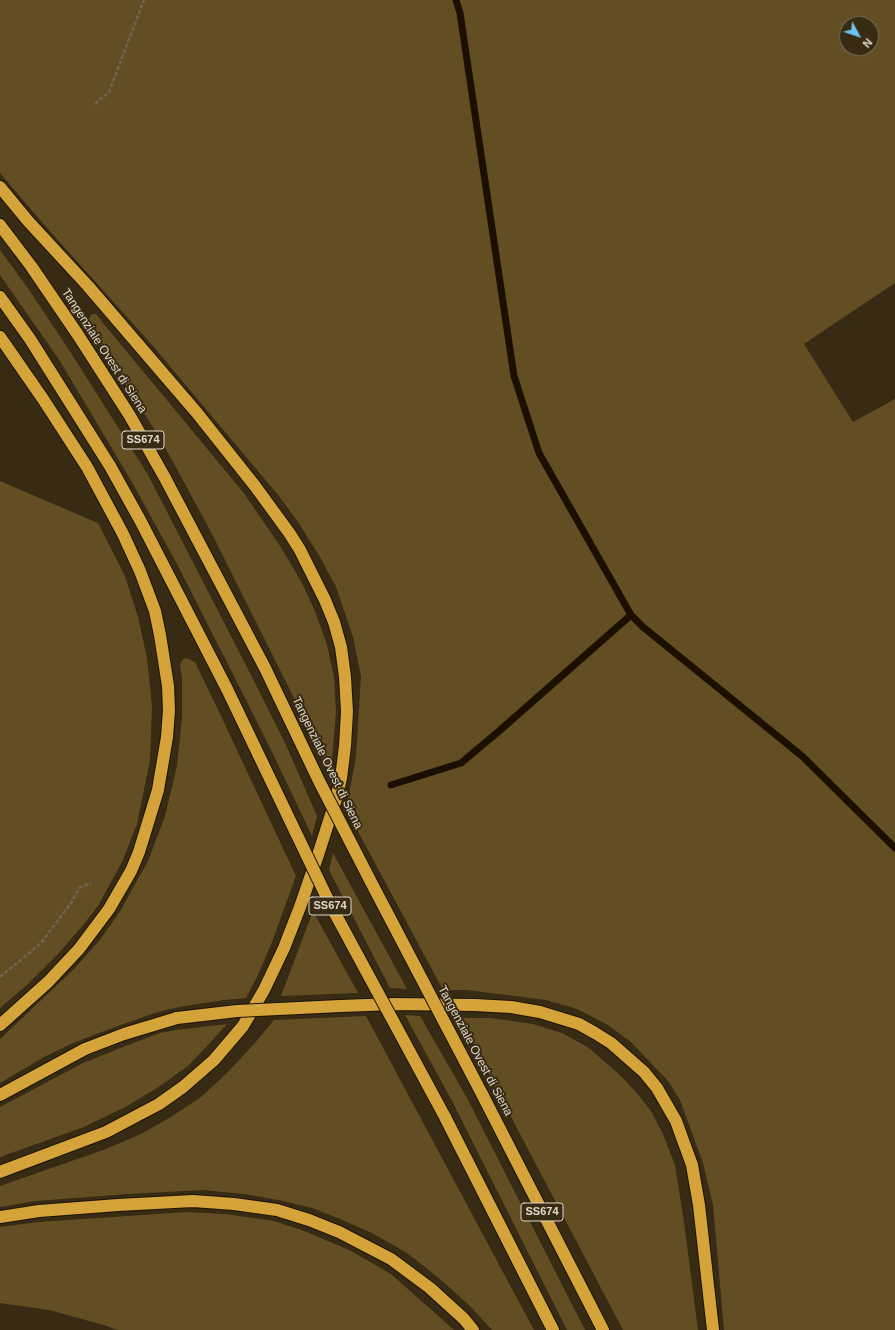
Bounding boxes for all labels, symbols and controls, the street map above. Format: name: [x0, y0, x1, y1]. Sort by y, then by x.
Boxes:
north arrow: [839, 16, 879, 56]
text: N: [860, 36, 875, 50]
street label: Tangenziale Ovest di Siena: [58, 286, 150, 416]
road number: SS674: [122, 431, 164, 449]
street label: Tangenziale Ovest di Siena: [289, 694, 365, 832]
road number: SS674: [309, 897, 351, 915]
street label: Tangenziale Ovest di Siena: [435, 983, 515, 1119]
road number: SS674: [521, 1203, 563, 1221]

